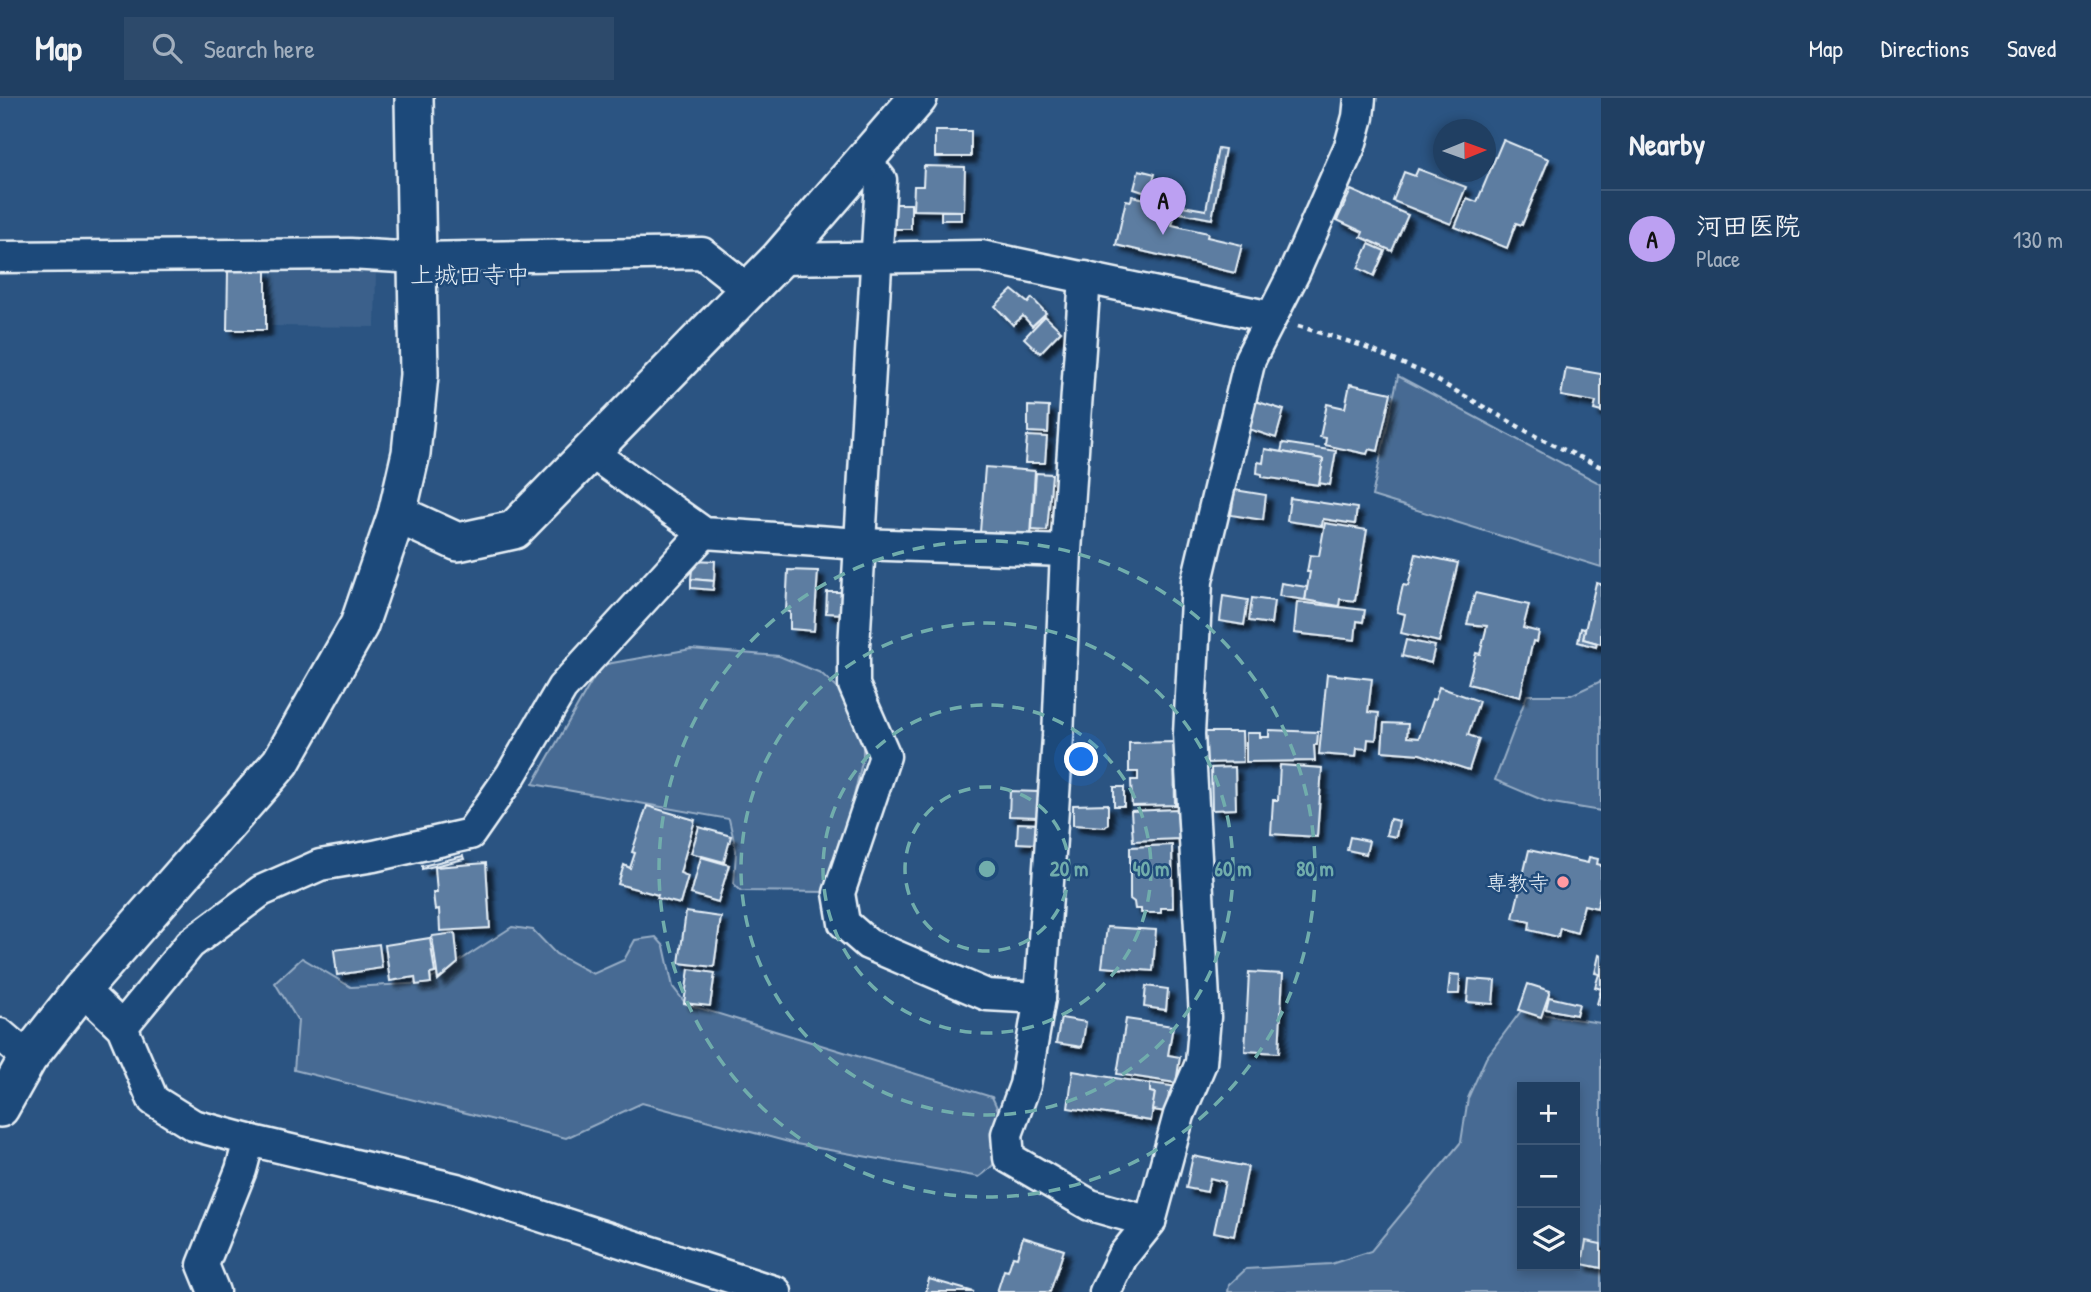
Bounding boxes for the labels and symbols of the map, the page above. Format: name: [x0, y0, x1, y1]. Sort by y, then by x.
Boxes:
north arrow: [1433, 119, 1496, 182]
pin: A: [1140, 177, 1186, 235]
district label: 上城田寺中: [410, 258, 530, 290]
your location: [1064, 742, 1098, 776]
text: 20 m: [1050, 854, 1088, 883]
text: 40 m: [1133, 854, 1169, 883]
text: 60 m: [1215, 854, 1251, 883]
text: 80 m: [1296, 854, 1334, 883]
centre of rings: [975, 857, 999, 881]
place label: 専教寺: [1486, 868, 1549, 897]
marker: 専教寺: [1555, 874, 1571, 890]

